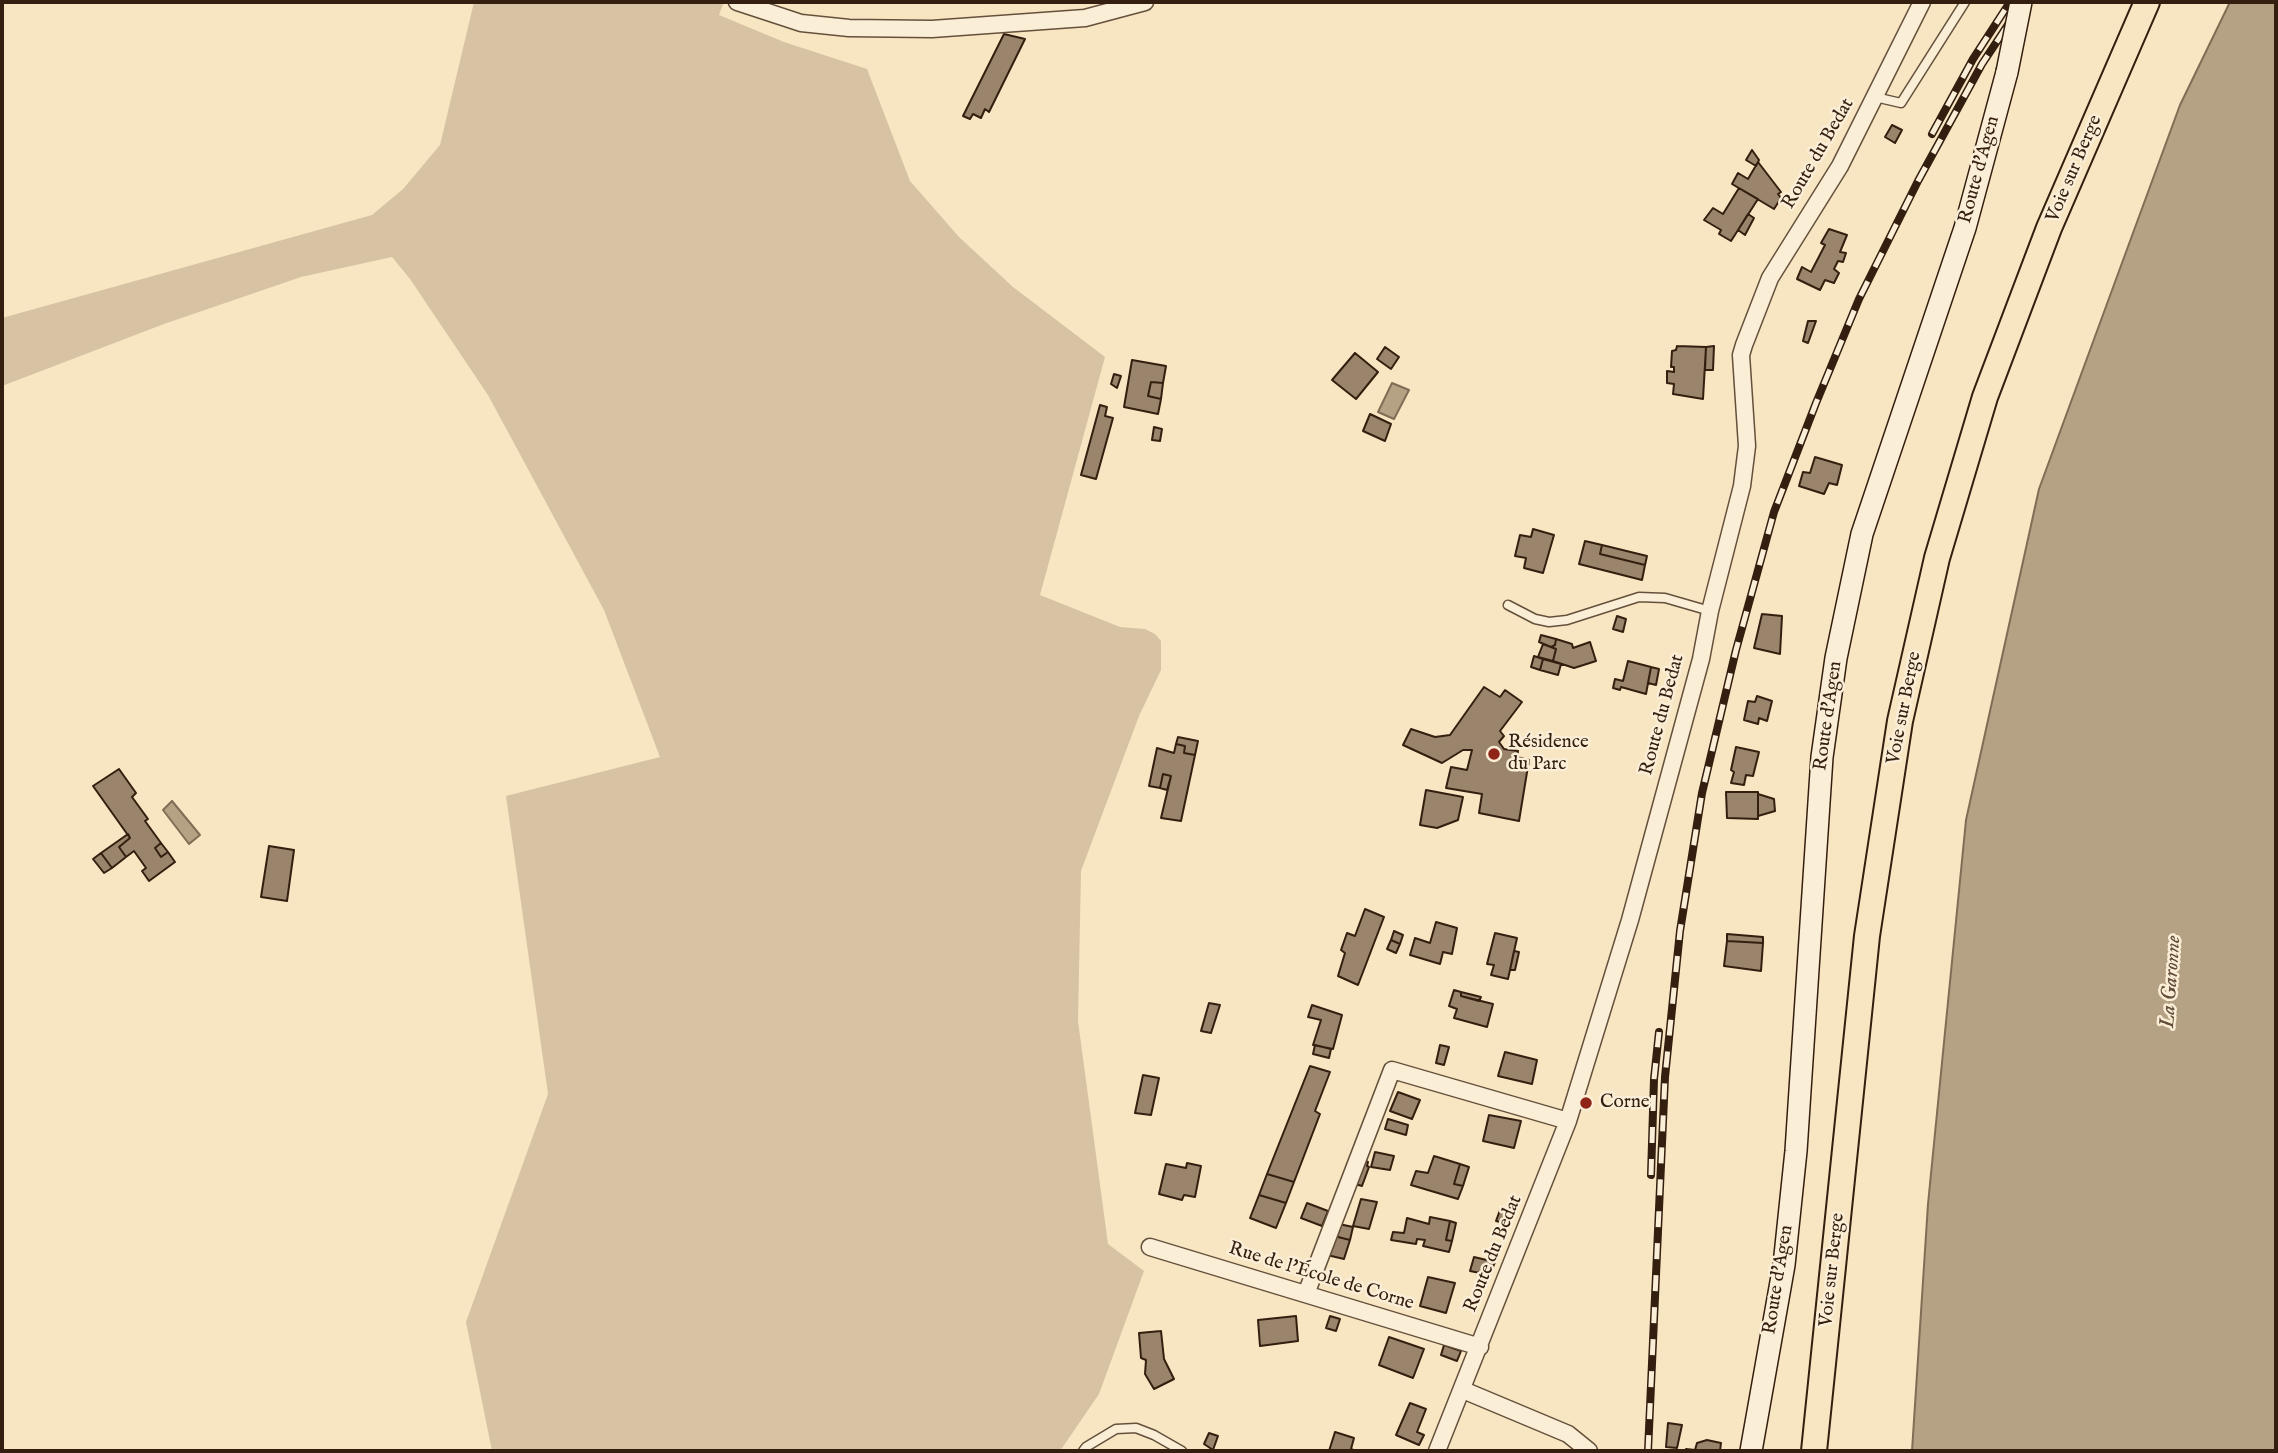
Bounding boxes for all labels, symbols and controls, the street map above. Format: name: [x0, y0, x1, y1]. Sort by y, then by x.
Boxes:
street label: Route du Bedat: [1778, 95, 1860, 213]
street label: Voie sur Berge: [2042, 112, 2108, 226]
street label: Route d'Agen: [1955, 114, 2005, 226]
street label: Voie sur Berge: [1883, 650, 1927, 766]
street label: Route du Bedat: [1636, 652, 1690, 778]
street label: Route d'Agen: [1810, 660, 1848, 772]
place label: Résidence du Parc: [1508, 732, 1589, 776]
marker: Résidence du Parc: [1486, 746, 1502, 762]
water label: La Garonne: [2156, 935, 2188, 1029]
place label: Corne: [1600, 1092, 1650, 1114]
marker: Corne: [1578, 1095, 1594, 1111]
street label: Route du Bedat: [1460, 1192, 1528, 1316]
street label: Voie sur Berge: [1816, 1212, 1850, 1328]
street label: Route d'Agen: [1759, 1224, 1799, 1336]
street label: Rue de l'École de Corne: [1226, 1238, 1416, 1316]

